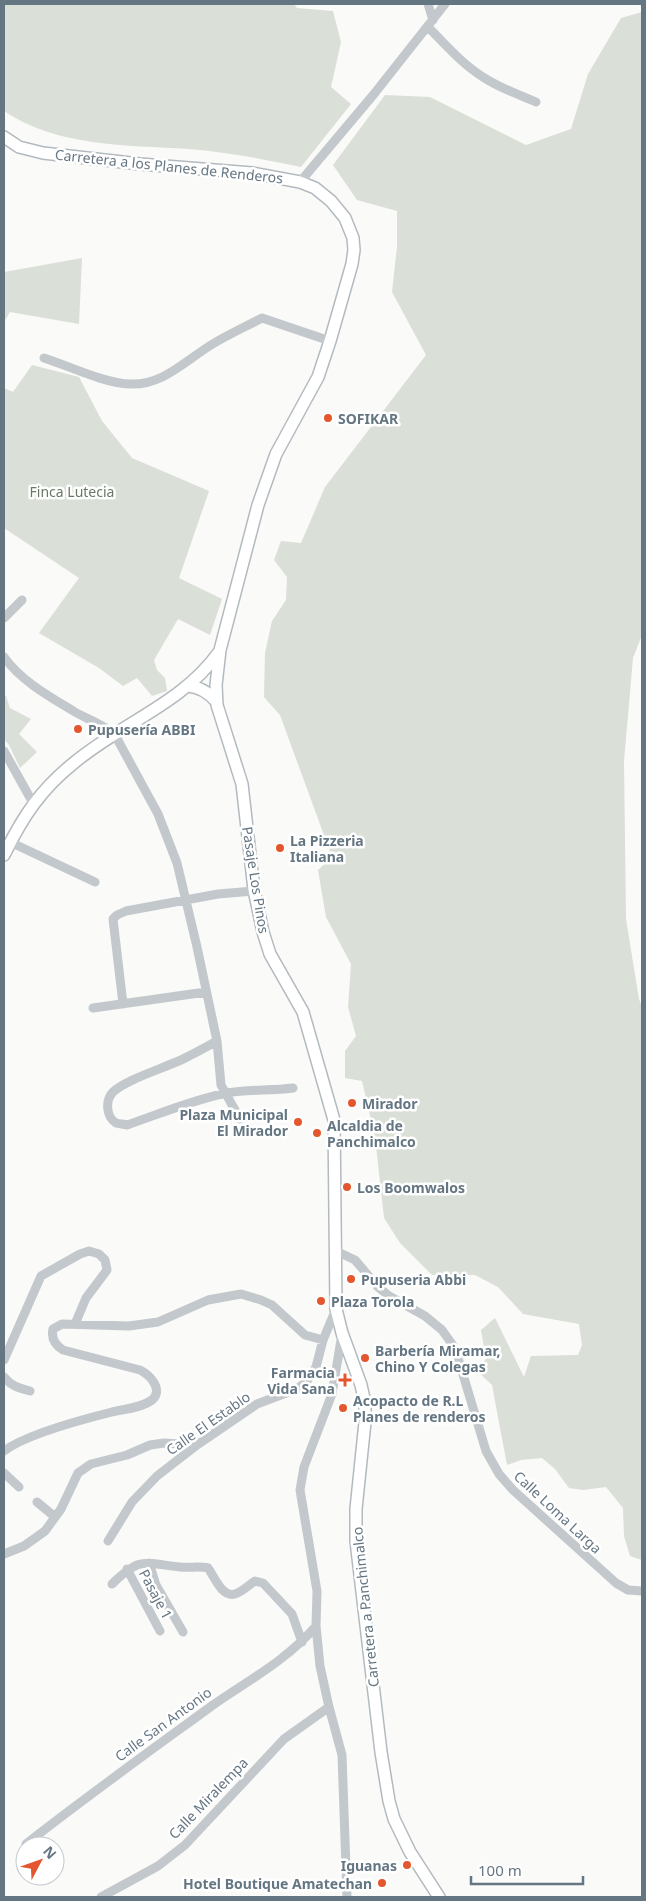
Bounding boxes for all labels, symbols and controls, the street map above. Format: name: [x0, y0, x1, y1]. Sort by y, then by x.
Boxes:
street label: Carretera a los Planes de Renderos: [54, 145, 284, 187]
place label: SOFIKAR: [338, 409, 399, 428]
marker: SOFIKAR: [322, 412, 334, 424]
park label: Finca Lutecia: [30, 482, 114, 501]
place label: Pupusería ABBI: [88, 720, 195, 739]
marker: Pupusería ABBI: [72, 723, 84, 735]
street label: Pasaje Los Pinos: [238, 825, 274, 935]
place label: La Pizzeria Italiana: [290, 831, 364, 866]
marker: La Pizzeria Italiana: [274, 842, 286, 854]
place label: Mirador: [362, 1094, 418, 1113]
marker: Mirador: [346, 1097, 358, 1109]
place label: Plaza Municipal El Mirador: [179, 1105, 289, 1140]
marker: Plaza Municipal El Mirador: [292, 1116, 304, 1128]
place label: Alcaldia de Panchimalco: [327, 1116, 416, 1151]
marker: Alcaldia de Panchimalco: [311, 1127, 323, 1139]
place label: Los Boomwalos: [357, 1178, 465, 1197]
marker: Los Boomwalos: [341, 1181, 353, 1193]
place label: Pupuseria Abbi: [361, 1270, 466, 1289]
marker: Pupuseria Abbi: [345, 1273, 357, 1285]
place label: Plaza Torola: [331, 1292, 414, 1311]
marker: Plaza Torola: [315, 1295, 327, 1307]
place label: Barbería Miramar, Chino Y Colegas: [375, 1341, 500, 1376]
marker: Barbería Miramar, Chino Y Colegas: [359, 1352, 371, 1364]
place label: Farmacia Vida Sana: [267, 1363, 335, 1398]
marker: Farmacia Vida Sana: [339, 1374, 351, 1386]
street label: Calle El Establo: [162, 1387, 254, 1459]
place label: Acopacto de R.L Planes de renderos: [353, 1391, 486, 1426]
marker: Acopacto de R.L Planes de renderos: [337, 1402, 349, 1414]
street label: Calle Loma Larga: [510, 1466, 606, 1558]
street label: Carretera a Panchimalco: [347, 1526, 383, 1688]
street label: Pasaje 1: [135, 1566, 177, 1622]
street label: Calle San Antonio: [111, 1682, 215, 1766]
street label: Calle Miralempa: [164, 1753, 252, 1843]
north arrow: [15, 1836, 65, 1886]
text: N: [39, 1842, 61, 1863]
scale bar: [471, 1854, 584, 1886]
place label: Iguanas: [341, 1856, 397, 1875]
marker: Iguanas: [401, 1859, 413, 1871]
text: 100 m: [478, 1860, 522, 1880]
place label: Hotel Boutique Amatechan: [183, 1874, 372, 1893]
marker: Hotel Boutique Amatechan: [376, 1877, 388, 1889]

